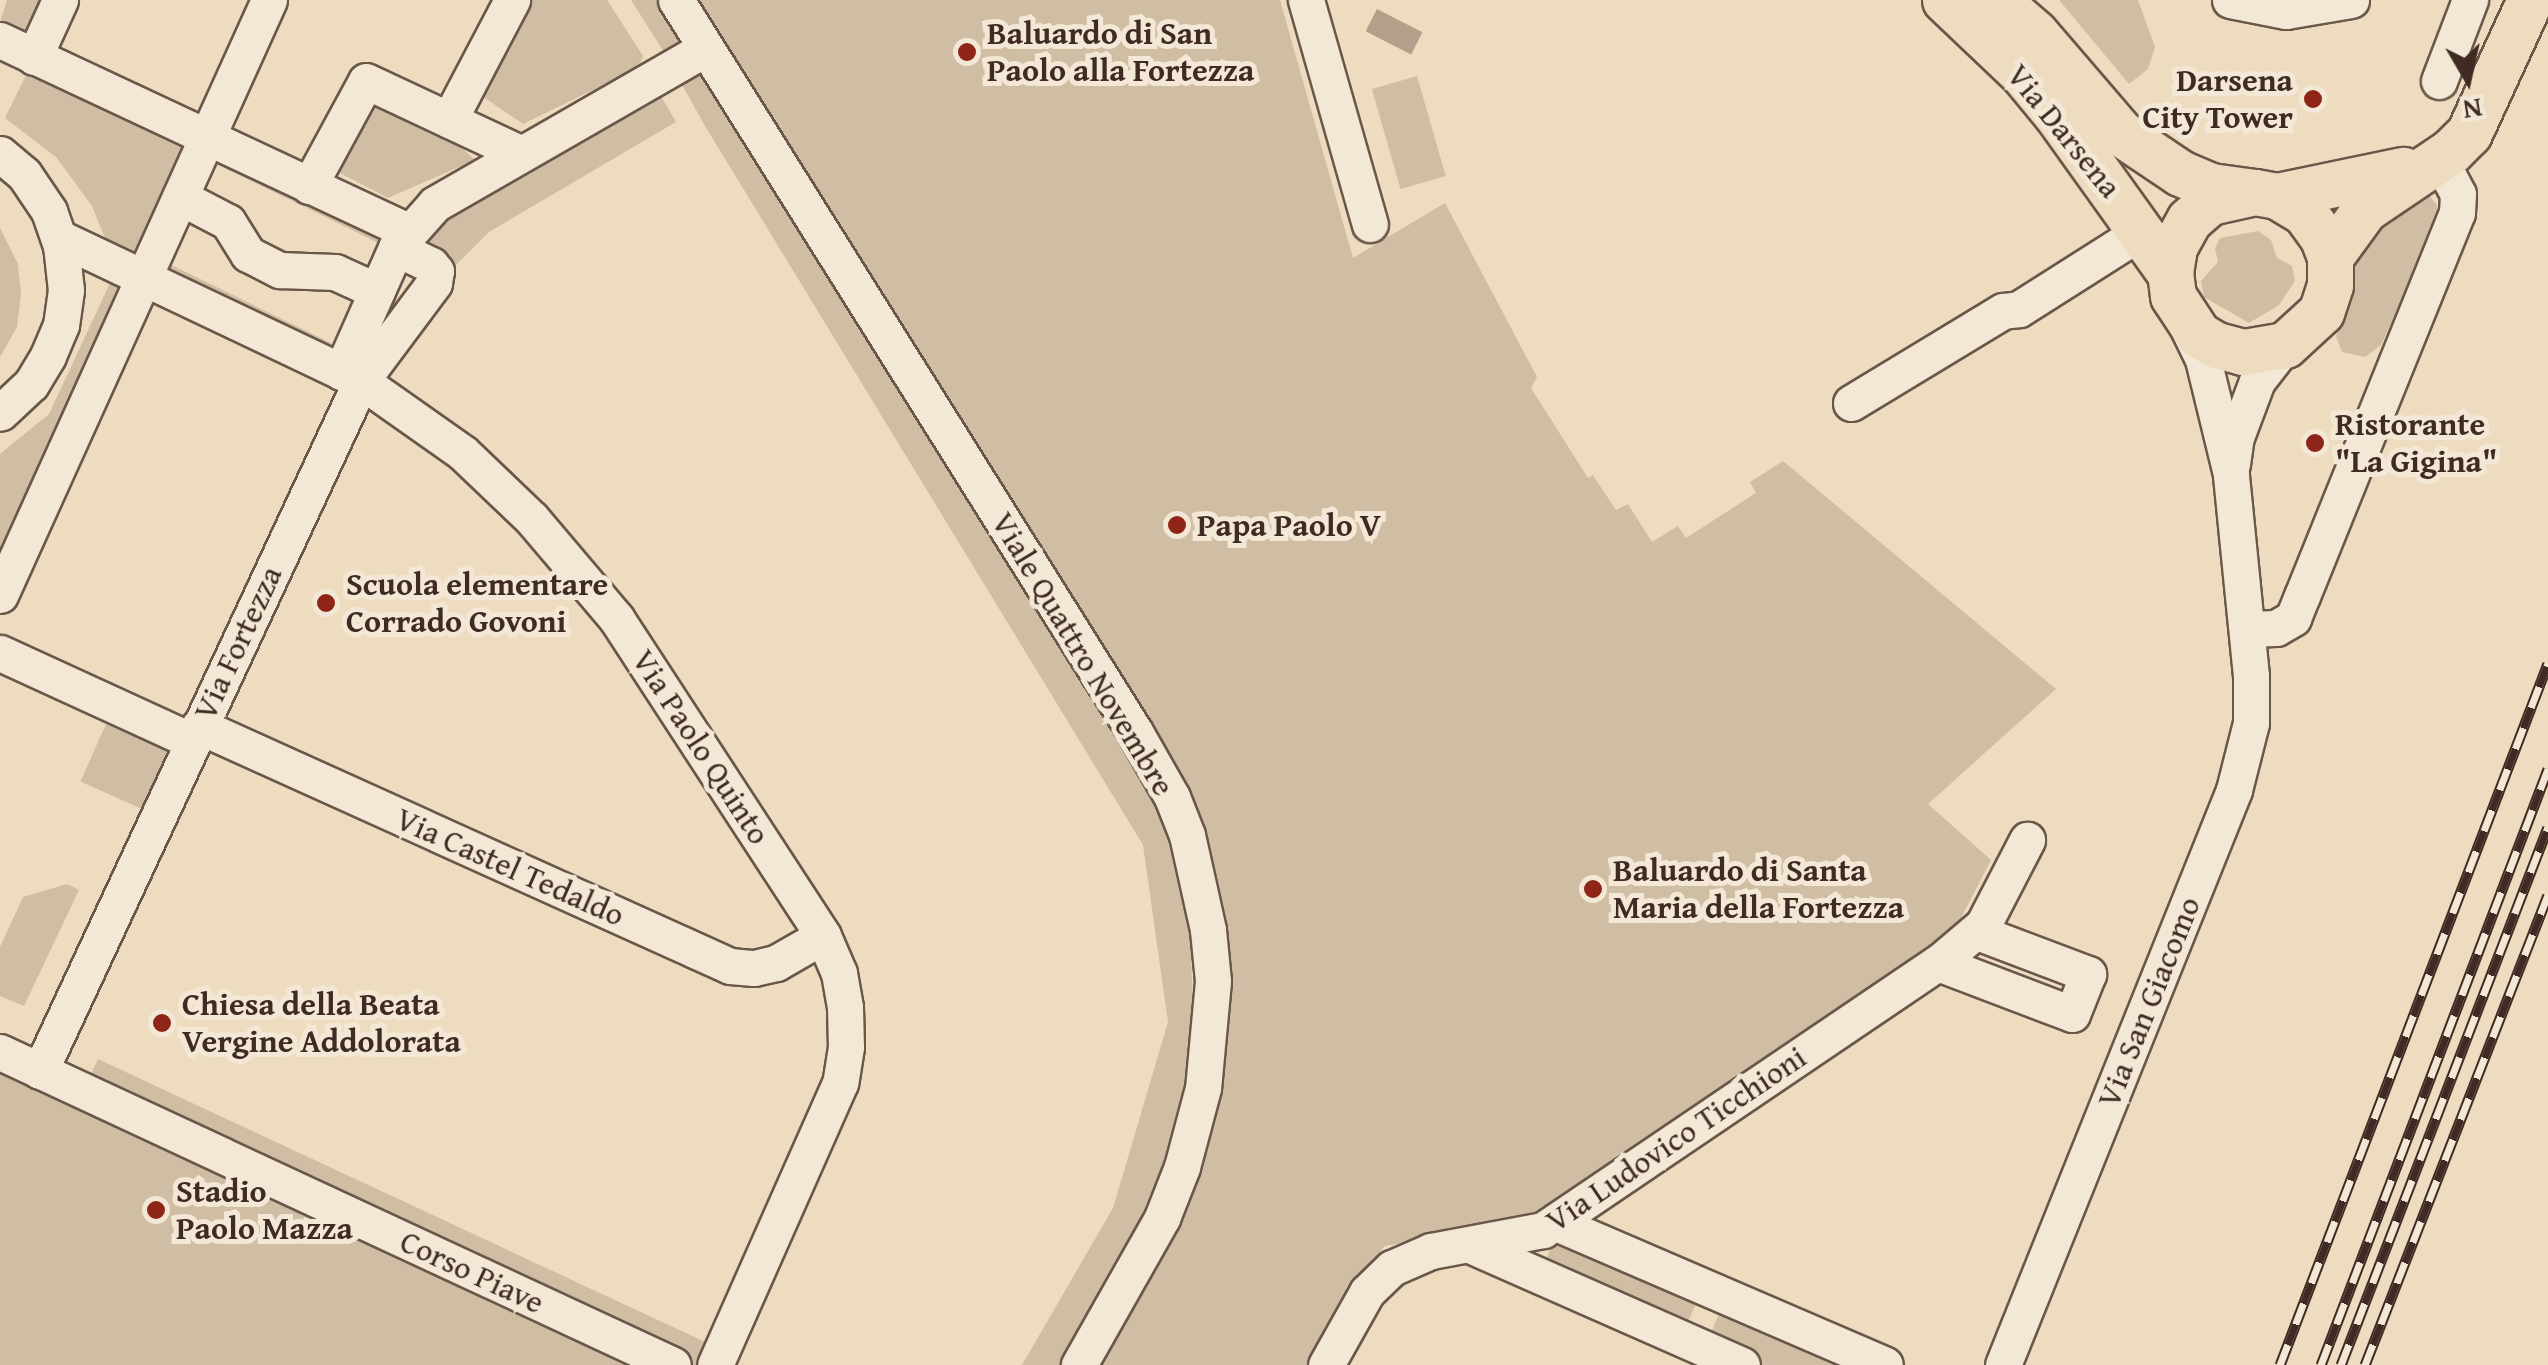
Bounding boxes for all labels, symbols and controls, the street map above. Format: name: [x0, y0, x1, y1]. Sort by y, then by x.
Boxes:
place label: Baluardo di San Paolo alla Fortezza: [987, 15, 1255, 90]
north arrow: [2418, 30, 2518, 130]
marker: Baluardo di San Paolo alla Fortezza: [956, 41, 978, 63]
street label: Via Darsena: [1999, 56, 2129, 206]
place label: Darsena City Tower: [2142, 62, 2293, 137]
marker: Darsena City Tower: [2302, 88, 2324, 110]
text: N: [2460, 88, 2485, 132]
place label: Ristorante "La Gigina": [2335, 406, 2497, 481]
marker: Ristorante "La Gigina": [2304, 432, 2326, 454]
street label: Viale Quattro Novembre: [983, 505, 1183, 803]
place label: Papa Paolo V: [1197, 506, 1381, 544]
marker: Papa Paolo V: [1166, 514, 1188, 536]
street label: Via Fortezza: [186, 560, 290, 726]
place label: Scuola elementare Corrado Govoni: [346, 566, 608, 641]
marker: Scuola elementare Corrado Govoni: [315, 592, 337, 614]
street label: Via Paolo Quinto: [624, 642, 778, 852]
street label: Via Castel Tedaldo: [390, 799, 630, 935]
place label: Baluardo di Santa Maria della Fortezza: [1613, 852, 1904, 927]
marker: Baluardo di Santa Maria della Fortezza: [1582, 878, 1604, 900]
street label: Via San Giacomo: [2089, 891, 2209, 1113]
place label: Chiesa della Beata Vergine Addolorata: [182, 986, 461, 1061]
marker: Chiesa della Beata Vergine Addolorata: [151, 1012, 173, 1034]
street label: Via Ludovico Ticchioni: [1539, 1038, 1813, 1240]
place label: Stadio Paolo Mazza: [176, 1173, 353, 1248]
marker: Stadio Paolo Mazza: [145, 1199, 167, 1221]
street label: Corso Piave: [394, 1222, 550, 1322]

